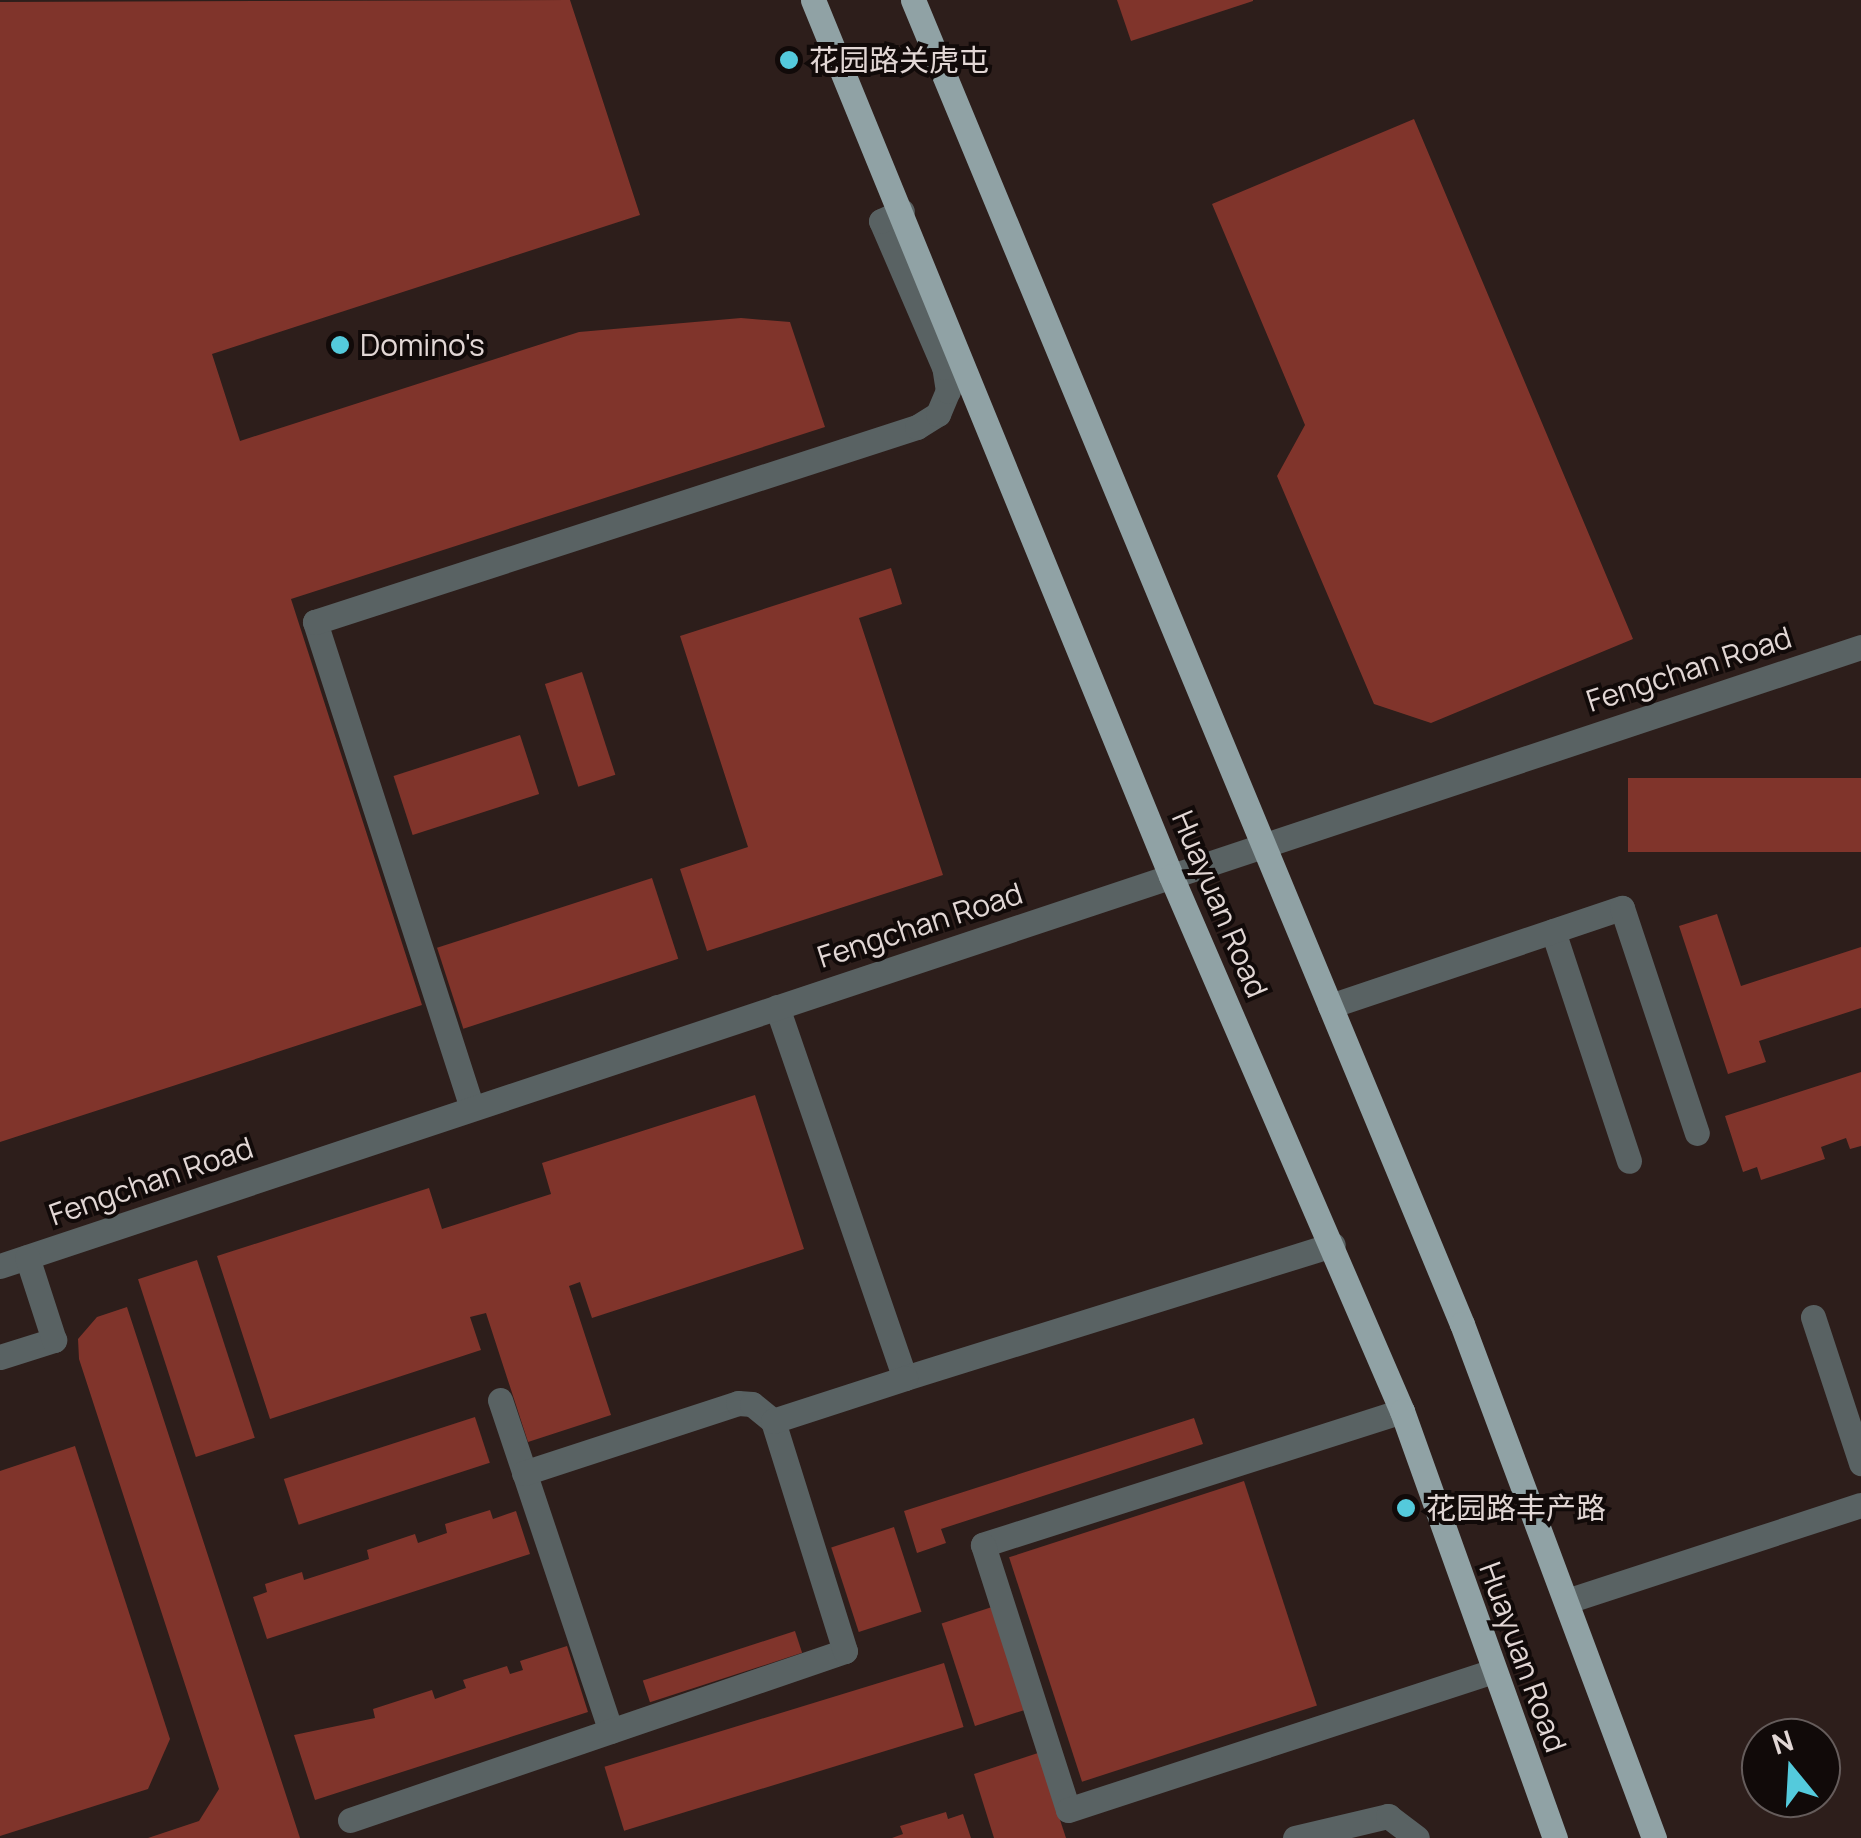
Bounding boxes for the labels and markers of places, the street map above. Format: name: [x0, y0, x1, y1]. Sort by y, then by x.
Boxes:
place label: 花园路关虎屯: [809, 42, 989, 78]
marker: 花园路关虎屯: [778, 49, 800, 71]
place label: Domino's: [360, 327, 485, 363]
marker: Domino's: [329, 334, 351, 356]
place label: 花园路丰产路: [1426, 1490, 1606, 1526]
marker: 花园路丰产路: [1395, 1497, 1417, 1519]

